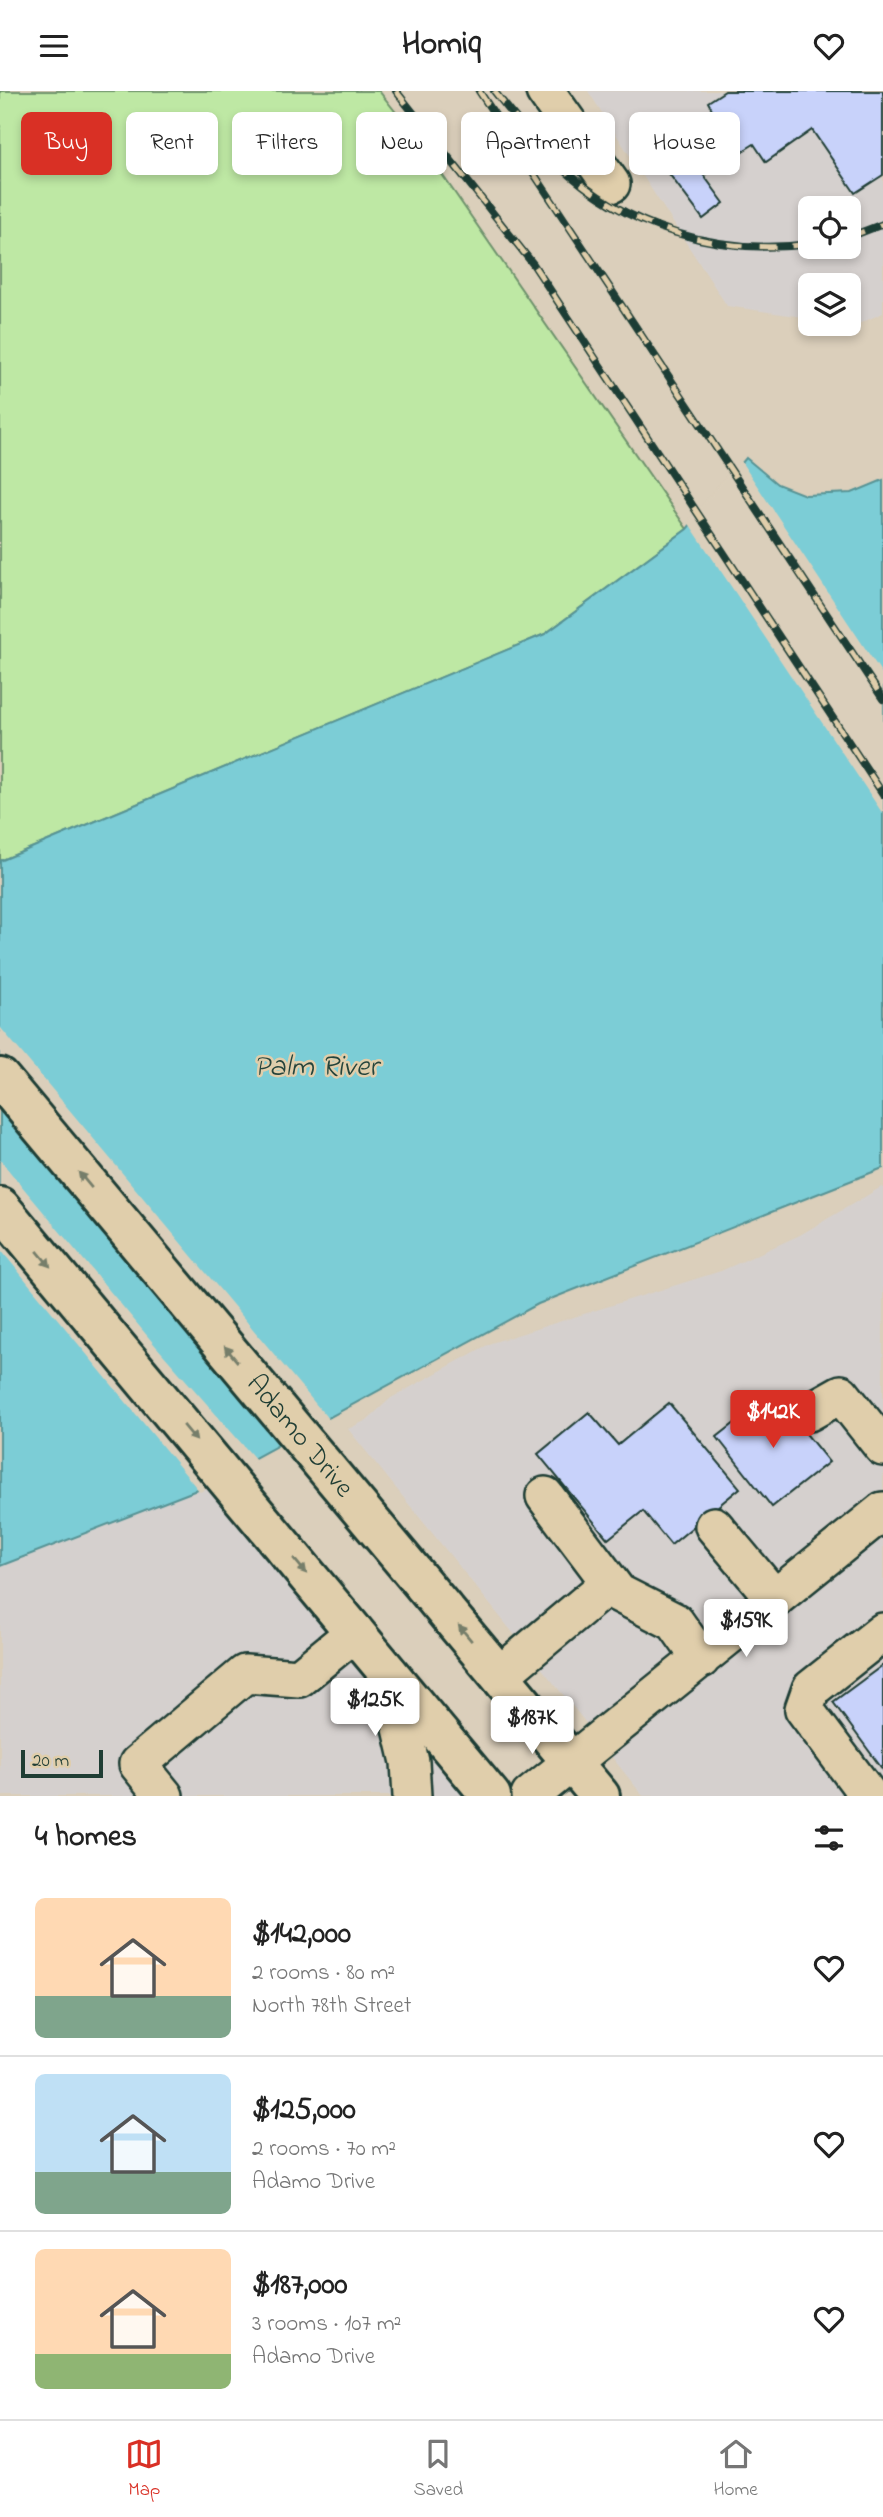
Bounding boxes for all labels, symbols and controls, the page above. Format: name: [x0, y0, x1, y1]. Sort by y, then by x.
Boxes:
text: Homiq: [402, 22, 481, 69]
icon: menu: [35, 27, 73, 65]
icon: heart: [810, 27, 848, 65]
chip: Buy: [21, 112, 112, 175]
chip: Rent: [126, 112, 218, 175]
chip: Filters: [232, 112, 342, 175]
chip: New: [356, 112, 447, 175]
chip: Apartment: [461, 112, 615, 175]
chip: House: [629, 112, 740, 175]
map controls: [798, 196, 861, 336]
button: locate: [798, 196, 861, 259]
button: layers: [798, 273, 861, 336]
water label: Palm River: [254, 1046, 382, 1090]
one-way arrow: [78, 1171, 93, 1188]
one-way arrow: [36, 1250, 52, 1268]
one-way arrow: [224, 1345, 239, 1363]
street label: Adamo Drive: [236, 1366, 364, 1507]
pin: $142K: [724, 1391, 822, 1450]
text: $142K: [746, 1396, 800, 1429]
one-way arrow: [182, 1425, 197, 1442]
one-way arrow: [293, 1556, 308, 1574]
pin: $159K: [697, 1599, 795, 1659]
text: $159K: [720, 1605, 772, 1638]
one-way arrow: [458, 1625, 473, 1642]
pin: $125K: [326, 1679, 424, 1738]
text: $125K: [347, 1684, 403, 1717]
pin: $187K: [483, 1697, 581, 1756]
text: $187K: [507, 1702, 557, 1735]
scale bar: [21, 1747, 103, 1779]
text: 20 m: [32, 1748, 69, 1775]
text: 4 homes: [35, 1816, 137, 1860]
icon: filters: [810, 1819, 848, 1857]
text: $142,000: [252, 1913, 351, 1957]
icon: home: [91, 1926, 175, 2010]
icon: heart: [810, 1949, 848, 1987]
text: 2 rooms · 80 m²: [252, 1957, 395, 1990]
text: North 78th Street: [252, 1990, 411, 2023]
text: $125,000: [252, 2089, 356, 2133]
icon: home: [91, 2102, 175, 2186]
icon: heart: [810, 2125, 848, 2163]
text: 2 rooms · 70 m²: [252, 2133, 396, 2166]
text: Adamo Drive: [252, 2166, 375, 2199]
text: $187,000: [252, 2264, 347, 2308]
icon: home: [91, 2277, 175, 2361]
icon: heart: [810, 2300, 848, 2338]
text: 3 rooms · 107 m²: [252, 2308, 401, 2341]
text: Adamo Drive: [252, 2341, 375, 2374]
tab: Map: [125, 2435, 163, 2504]
tab: Saved: [414, 2435, 463, 2504]
tab: Home: [714, 2435, 758, 2504]

